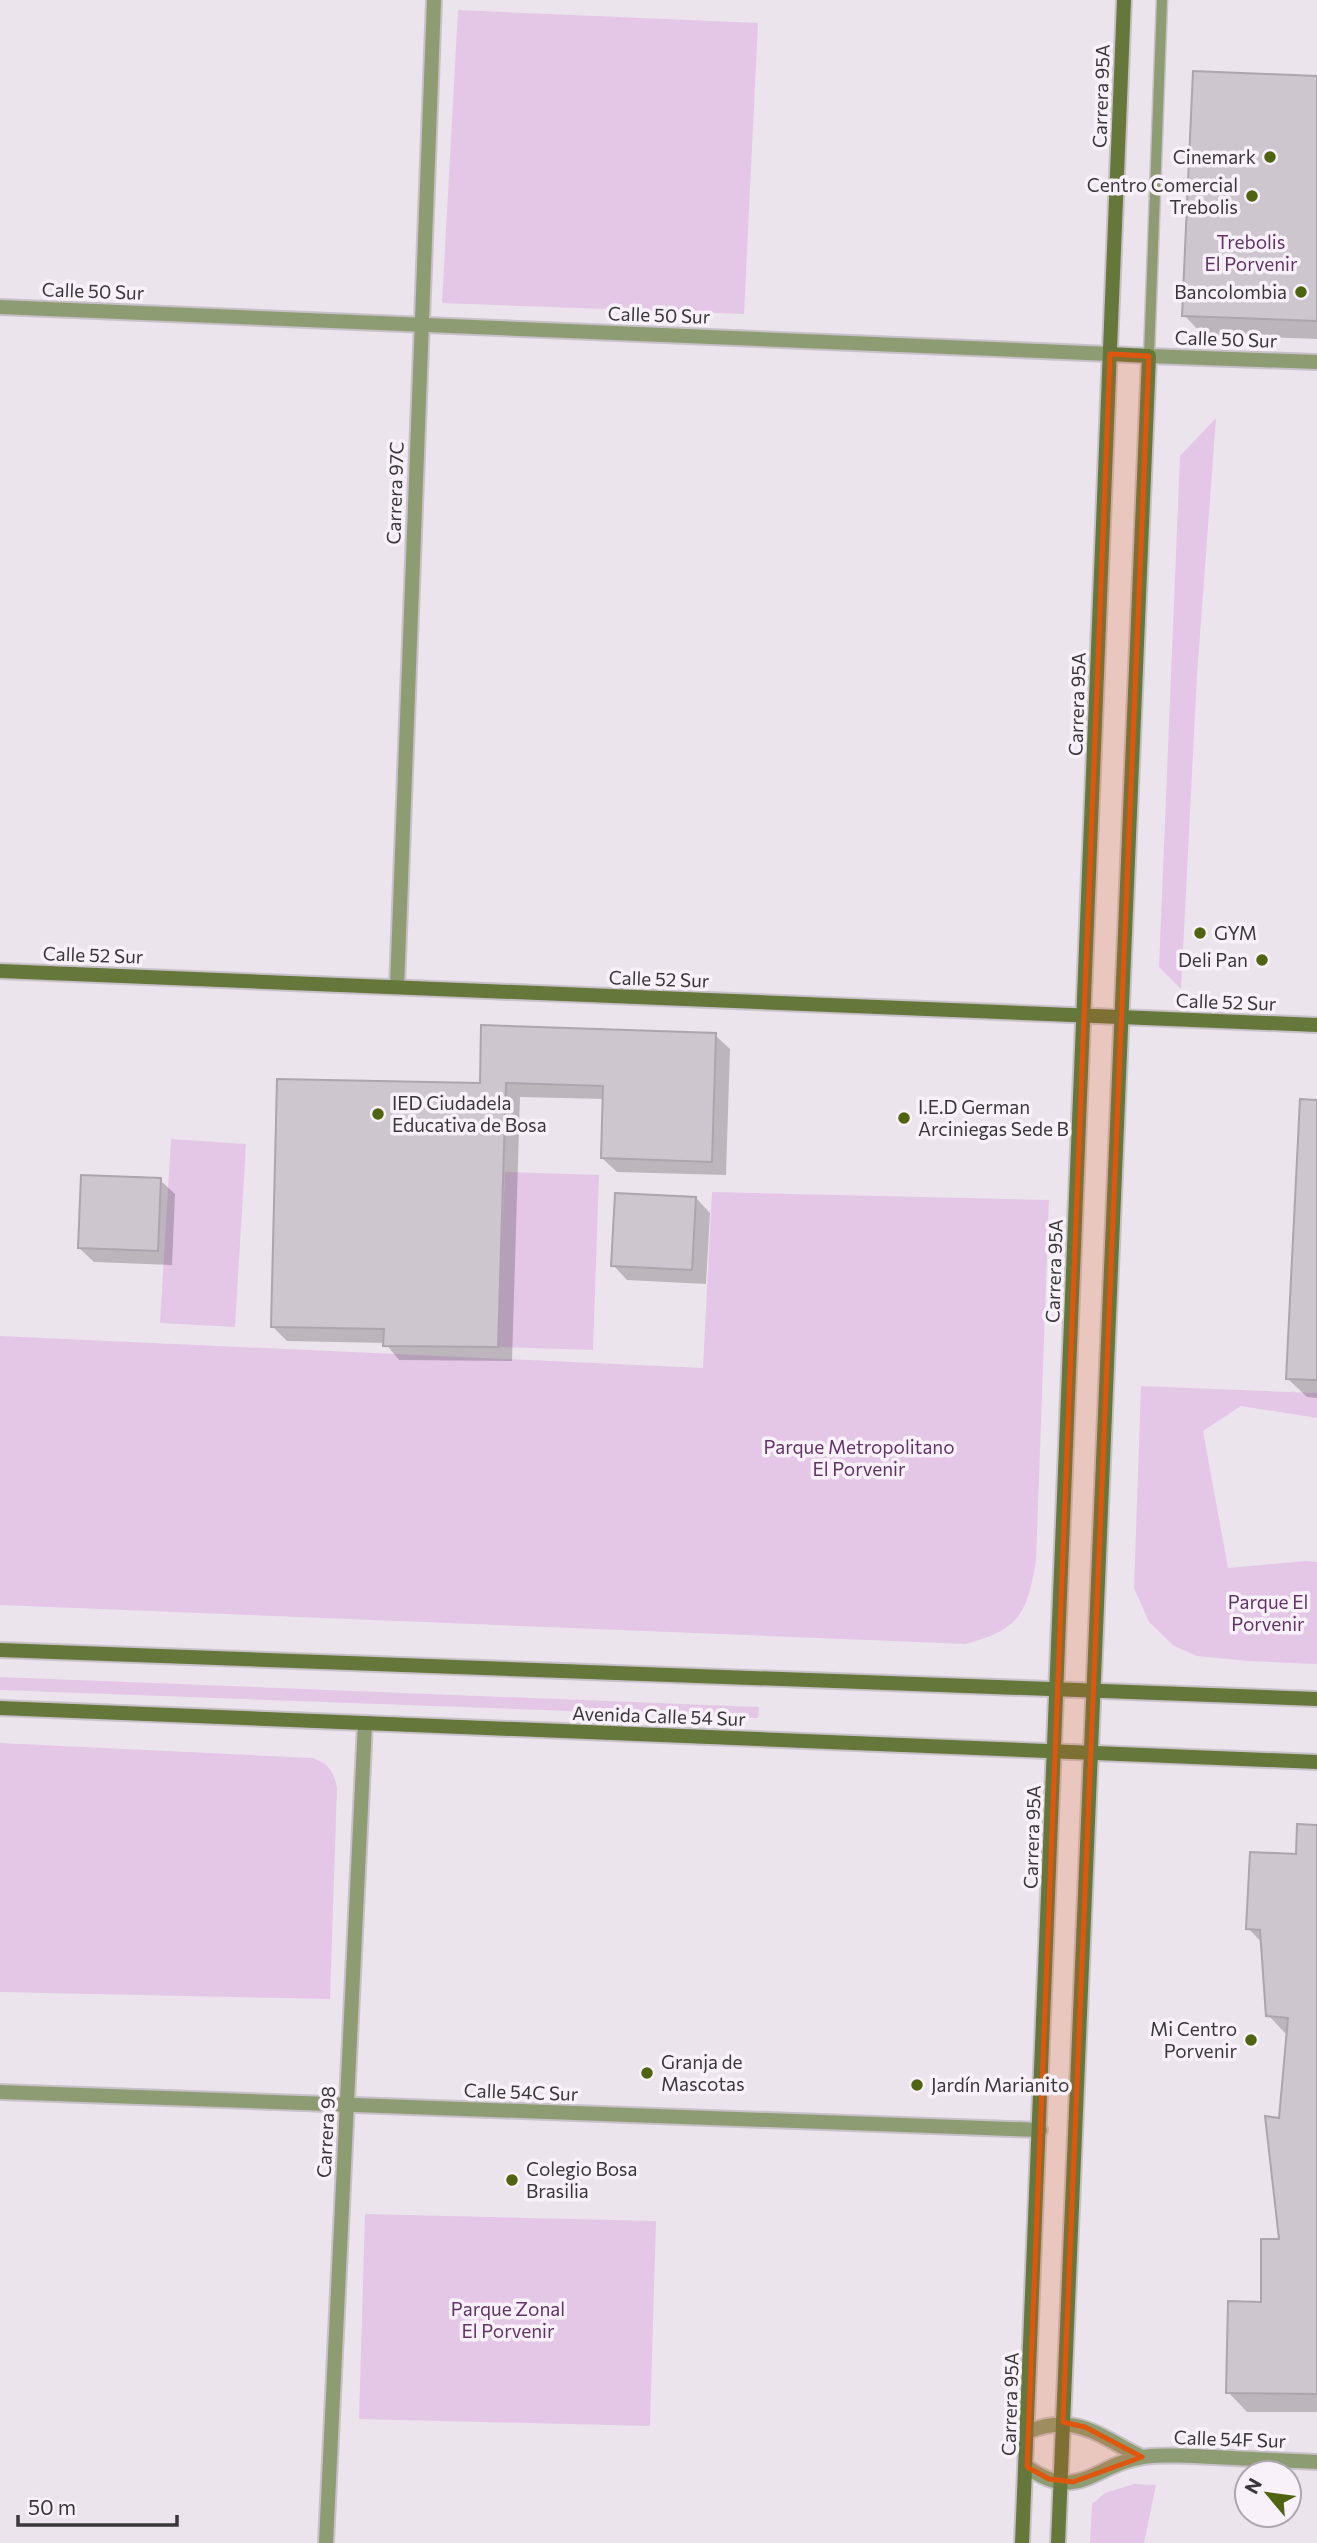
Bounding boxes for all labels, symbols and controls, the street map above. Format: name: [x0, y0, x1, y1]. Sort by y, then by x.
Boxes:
street label: Carrera 95A: [1087, 44, 1114, 148]
place label: Cinemark: [1173, 145, 1256, 168]
marker: Cinemark: [1262, 149, 1278, 165]
place label: Centro Comercial Trebolis: [1087, 173, 1238, 218]
marker: Centro Comercial Trebolis: [1244, 188, 1260, 204]
park label: Trebolis El Porvenir: [1204, 230, 1298, 275]
street label: Calle 50 Sur: [41, 277, 145, 304]
place label: Bancolombia: [1174, 280, 1287, 303]
marker: Bancolombia: [1293, 284, 1309, 300]
street label: Calle 50 Sur: [607, 301, 711, 328]
street label: Calle 50 Sur: [1174, 325, 1278, 352]
street label: Carrera 97C: [381, 441, 408, 545]
street label: Carrera 95A: [1063, 652, 1090, 756]
place label: GYM: [1214, 921, 1257, 944]
marker: GYM: [1192, 925, 1208, 941]
street label: Calle 52 Sur: [42, 941, 144, 968]
place label: Deli Pan: [1178, 948, 1248, 971]
marker: Deli Pan: [1254, 952, 1270, 968]
street label: Calle 52 Sur: [608, 965, 710, 992]
street label: Calle 52 Sur: [1175, 988, 1277, 1015]
place label: IED Ciudadela Educativa de Bosa: [392, 1091, 547, 1136]
place label: I.E.D German Arciniegas Sede B: [918, 1095, 1069, 1140]
marker: IED Ciudadela Educativa de Bosa: [370, 1106, 386, 1122]
marker: I.E.D German Arciniegas Sede B: [896, 1110, 912, 1126]
street label: Carrera 95A: [1040, 1219, 1067, 1323]
park label: Parque Metropolitano El Porvenir: [763, 1435, 955, 1480]
park label: Parque El Porvenir: [1228, 1590, 1308, 1635]
street label: Avenida Calle 54 Sur: [572, 1701, 747, 1730]
street label: Carrera 95A: [1018, 1785, 1045, 1889]
place label: Mi Centro Porvenir: [1150, 2017, 1237, 2062]
marker: Mi Centro Porvenir: [1243, 2032, 1259, 2048]
place label: Granja de Mascotas: [661, 2050, 745, 2095]
marker: Granja de Mascotas: [639, 2065, 655, 2081]
place label: Jardín Marianito: [931, 2073, 1069, 2096]
marker: Jardín Marianito: [909, 2077, 925, 2093]
street label: Calle 54C Sur: [463, 2078, 579, 2105]
street label: Carrera 98: [312, 2085, 339, 2178]
place label: Colegio Bosa Brasilia: [526, 2157, 637, 2202]
marker: Colegio Bosa Brasilia: [504, 2172, 520, 2188]
park label: Parque Zonal El Porvenir: [451, 2297, 565, 2342]
street label: Carrera 95A: [996, 2352, 1023, 2456]
street label: Calle 54F Sur: [1173, 2425, 1287, 2452]
north arrow: [1233, 2459, 1303, 2529]
text: N: [1239, 2474, 1266, 2497]
scale bar: [18, 2484, 177, 2528]
text: 50 m: [28, 2494, 76, 2519]

